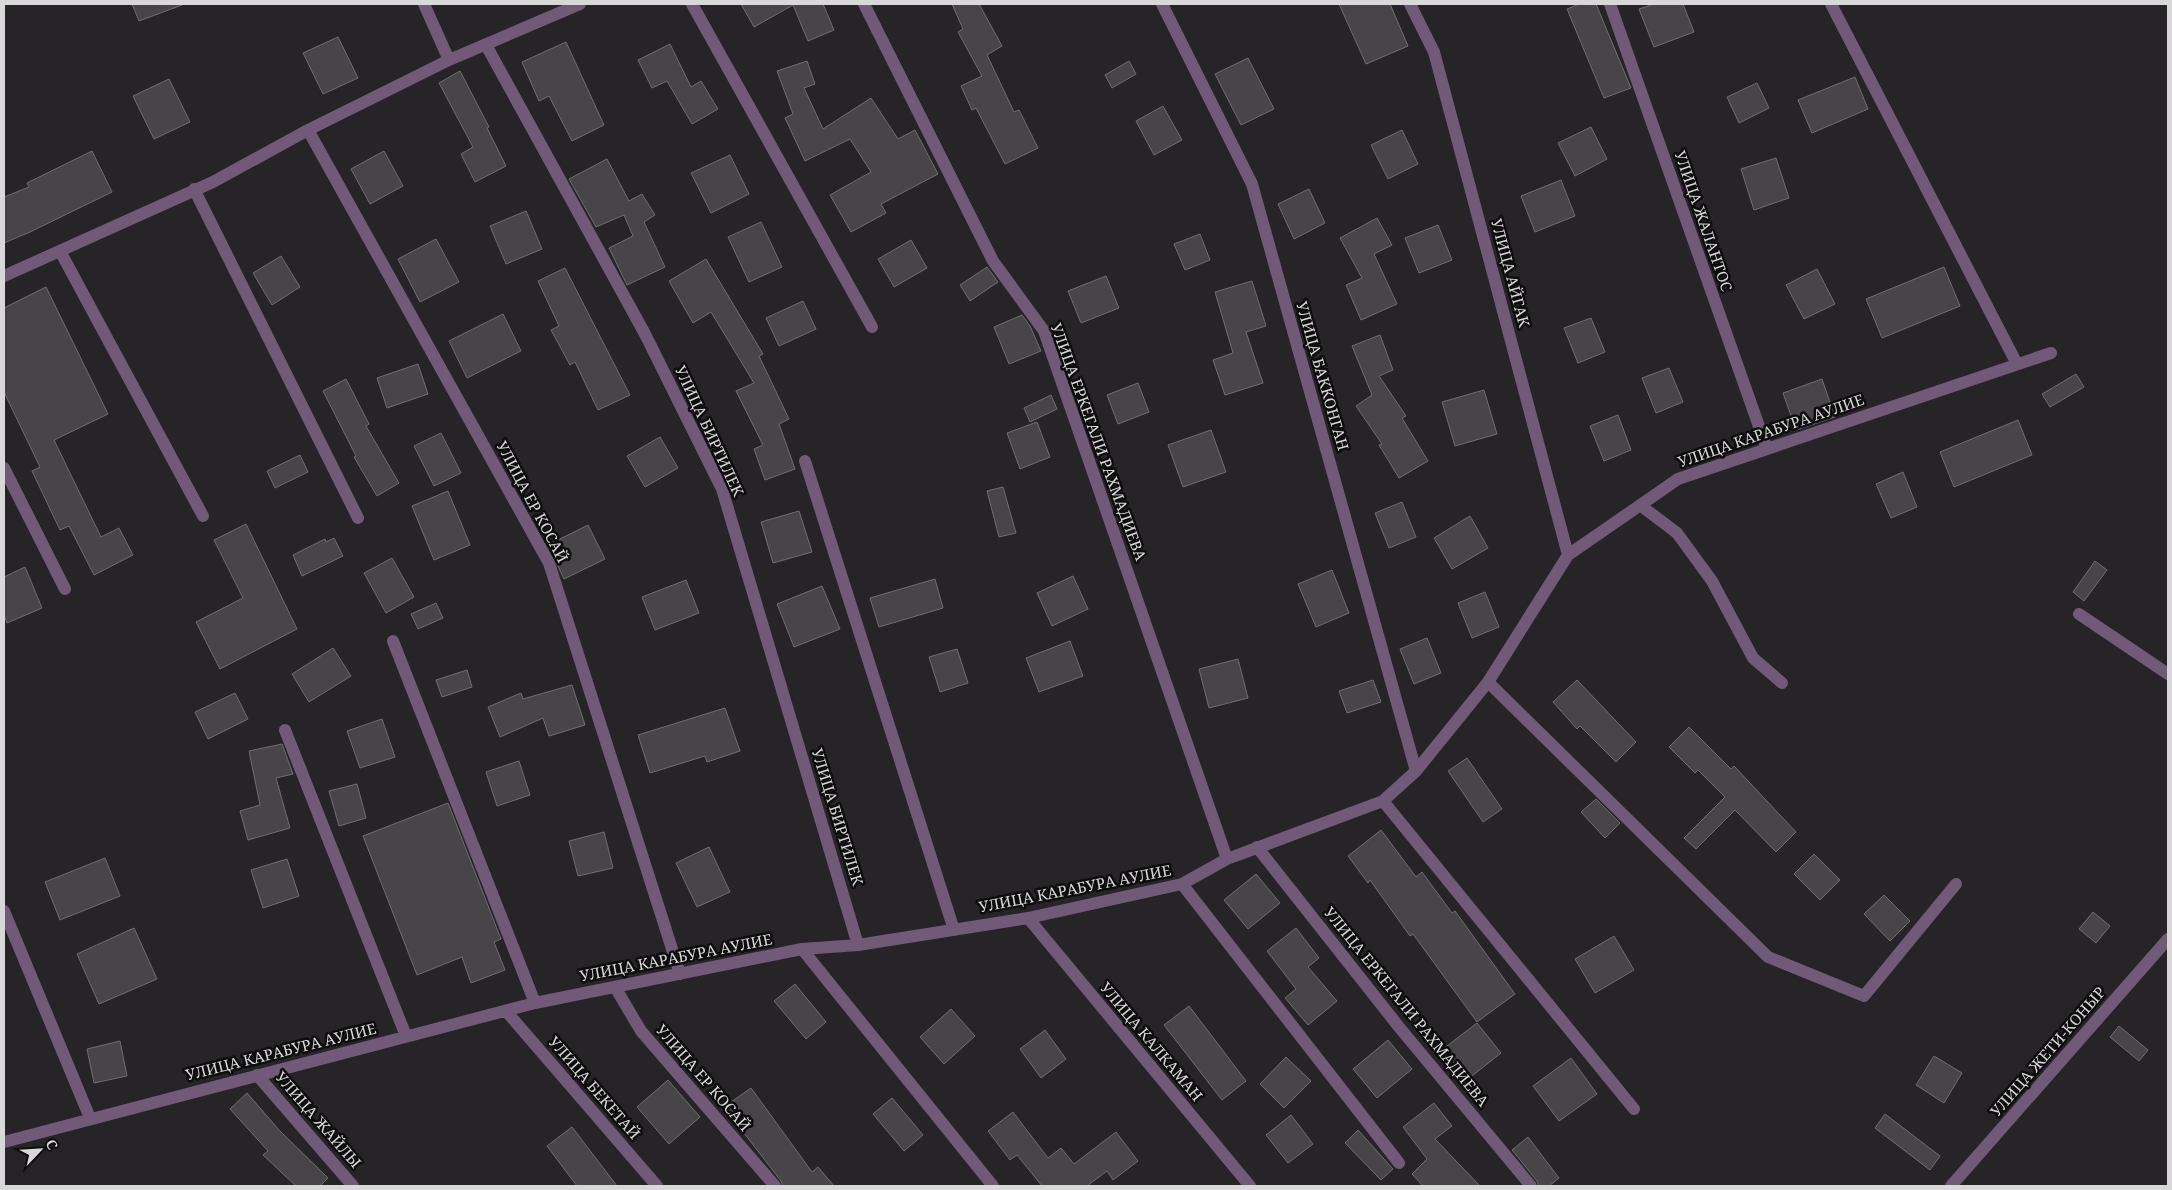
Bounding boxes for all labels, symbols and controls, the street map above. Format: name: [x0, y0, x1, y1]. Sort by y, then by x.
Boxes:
street label: УЛИЦА ЖАЛАНТОС: [1670, 148, 1737, 294]
street label: УЛИЦА АЙГАК: [1487, 216, 1535, 330]
street label: УЛИЦА БАККОНГАН: [1292, 299, 1354, 453]
street label: УЛИЦА ЕРКЕГАЛИ РАХМАДИЕВА: [1047, 320, 1151, 564]
street label: УЛИЦА БИРТИЛЕК: [671, 362, 749, 500]
street label: УЛИЦА КАРАБУРА АУЛИЕ: [1675, 389, 1866, 471]
street label: УЛИЦА ЕР КОСАЙ: [492, 437, 573, 566]
street label: УЛИЦА БИРТИЛЕК: [808, 746, 868, 888]
street label: УЛИЦА КАРАБУРА АУЛИЕ: [977, 860, 1173, 916]
street label: УЛИЦА ЕРКЕГАЛИ РАХМАДИЕВА: [1320, 902, 1494, 1111]
street label: УЛИЦА КАРАБУРА АУЛИЕ: [578, 929, 774, 985]
street label: УЛИЦА КАЛКАМАН: [1096, 978, 1207, 1105]
street label: УЛИЦА ЖЕТИ-КОНЫР: [1985, 982, 2109, 1120]
street label: УЛИЦА КАРАБУРА АУЛИЕ: [183, 1018, 378, 1084]
street label: УЛИЦА ЕР КОСАЙ: [652, 1020, 756, 1135]
street label: УЛИЦА БЕКЕТАЙ: [545, 1032, 645, 1143]
street label: УЛИЦА ЖАЙЛЫ: [271, 1067, 366, 1172]
north arrow: [15, 1125, 65, 1175]
text: С: [42, 1136, 63, 1152]

